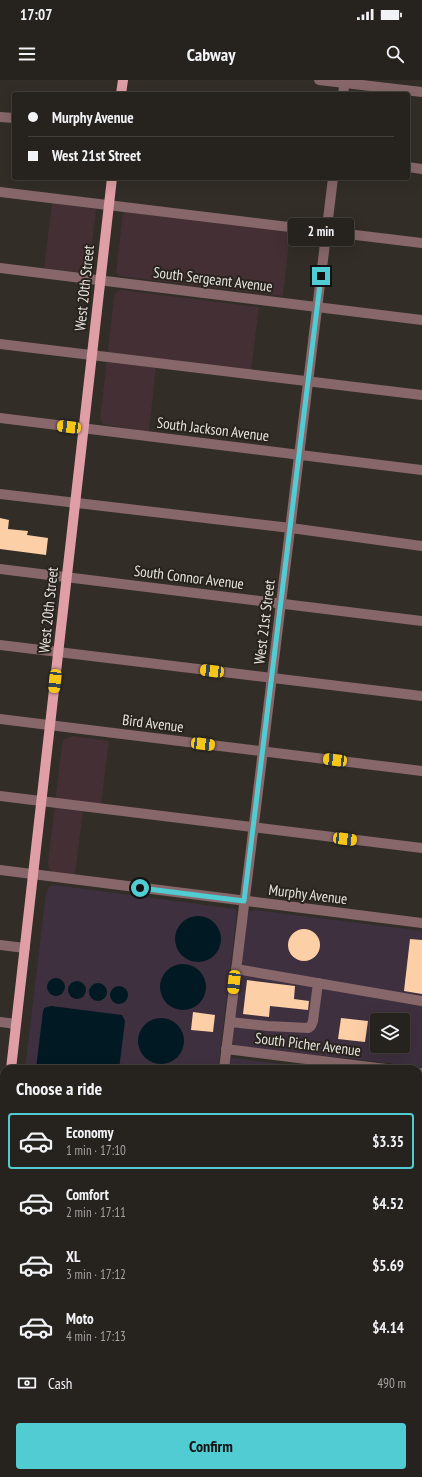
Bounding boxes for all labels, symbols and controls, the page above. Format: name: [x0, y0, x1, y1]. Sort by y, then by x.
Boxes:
text: 17:07: [20, 5, 52, 24]
icon: menu: [16, 43, 38, 65]
text: Cabway: [187, 43, 235, 66]
icon: search: [384, 43, 406, 65]
text: Murphy Avenue: [52, 108, 134, 127]
text: West 21st Street: [52, 146, 141, 165]
callout: 2 min: [288, 218, 354, 246]
text: 2 min: [308, 223, 334, 240]
street label: West 20th Street: [70, 244, 98, 332]
street label: South Sergeant Avenue: [152, 262, 274, 296]
route end: [312, 267, 330, 285]
street label: South Jackson Avenue: [156, 413, 270, 445]
car: [56, 420, 82, 434]
street label: South Connor Avenue: [133, 561, 245, 593]
street label: West 20th Street: [34, 566, 62, 654]
street label: West 21st Street: [249, 579, 279, 665]
car: [199, 664, 225, 678]
car: [48, 668, 62, 694]
street label: Bird Avenue: [121, 710, 185, 736]
car: [190, 737, 216, 751]
car: [322, 753, 348, 767]
car: [332, 832, 358, 846]
route start: [131, 879, 149, 897]
street label: Murphy Avenue: [268, 880, 348, 908]
car: [227, 969, 241, 995]
map controls: [370, 1013, 410, 1053]
button: layers: [370, 1013, 410, 1053]
street label: South Picher Avenue: [254, 1028, 362, 1060]
text: Choose a ride: [16, 1077, 102, 1100]
icon: car: [18, 1123, 54, 1159]
text: Economy: [66, 1123, 114, 1142]
text: $3.35: [372, 1132, 404, 1151]
text: 1 min · 17:10: [66, 1142, 126, 1159]
icon: car: [18, 1185, 54, 1221]
text: Comfort: [66, 1185, 109, 1204]
text: $4.52: [372, 1194, 404, 1213]
text: 2 min · 17:11: [66, 1204, 126, 1221]
icon: car: [18, 1247, 54, 1283]
text: XL: [66, 1247, 80, 1266]
text: $5.69: [372, 1256, 404, 1275]
text: 3 min · 17:12: [66, 1266, 126, 1283]
icon: car: [18, 1309, 54, 1345]
text: Moto: [66, 1309, 94, 1328]
text: $4.14: [372, 1318, 404, 1337]
text: 4 min · 17:13: [66, 1328, 126, 1345]
icon: cash: [16, 1372, 38, 1394]
text: Cash: [48, 1374, 72, 1393]
text: 490 m: [377, 1375, 406, 1392]
button: Confirm: [16, 1423, 406, 1469]

